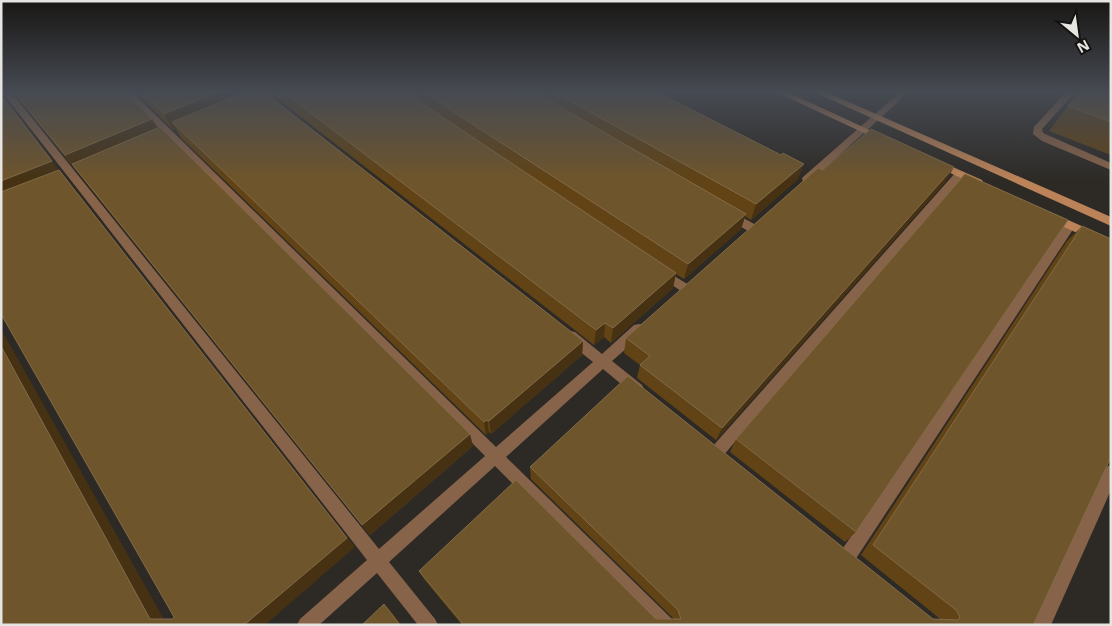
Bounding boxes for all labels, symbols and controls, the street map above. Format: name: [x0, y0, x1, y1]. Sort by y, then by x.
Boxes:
north arrow: [1052, 10, 1102, 60]
text: N: [1074, 36, 1093, 58]

